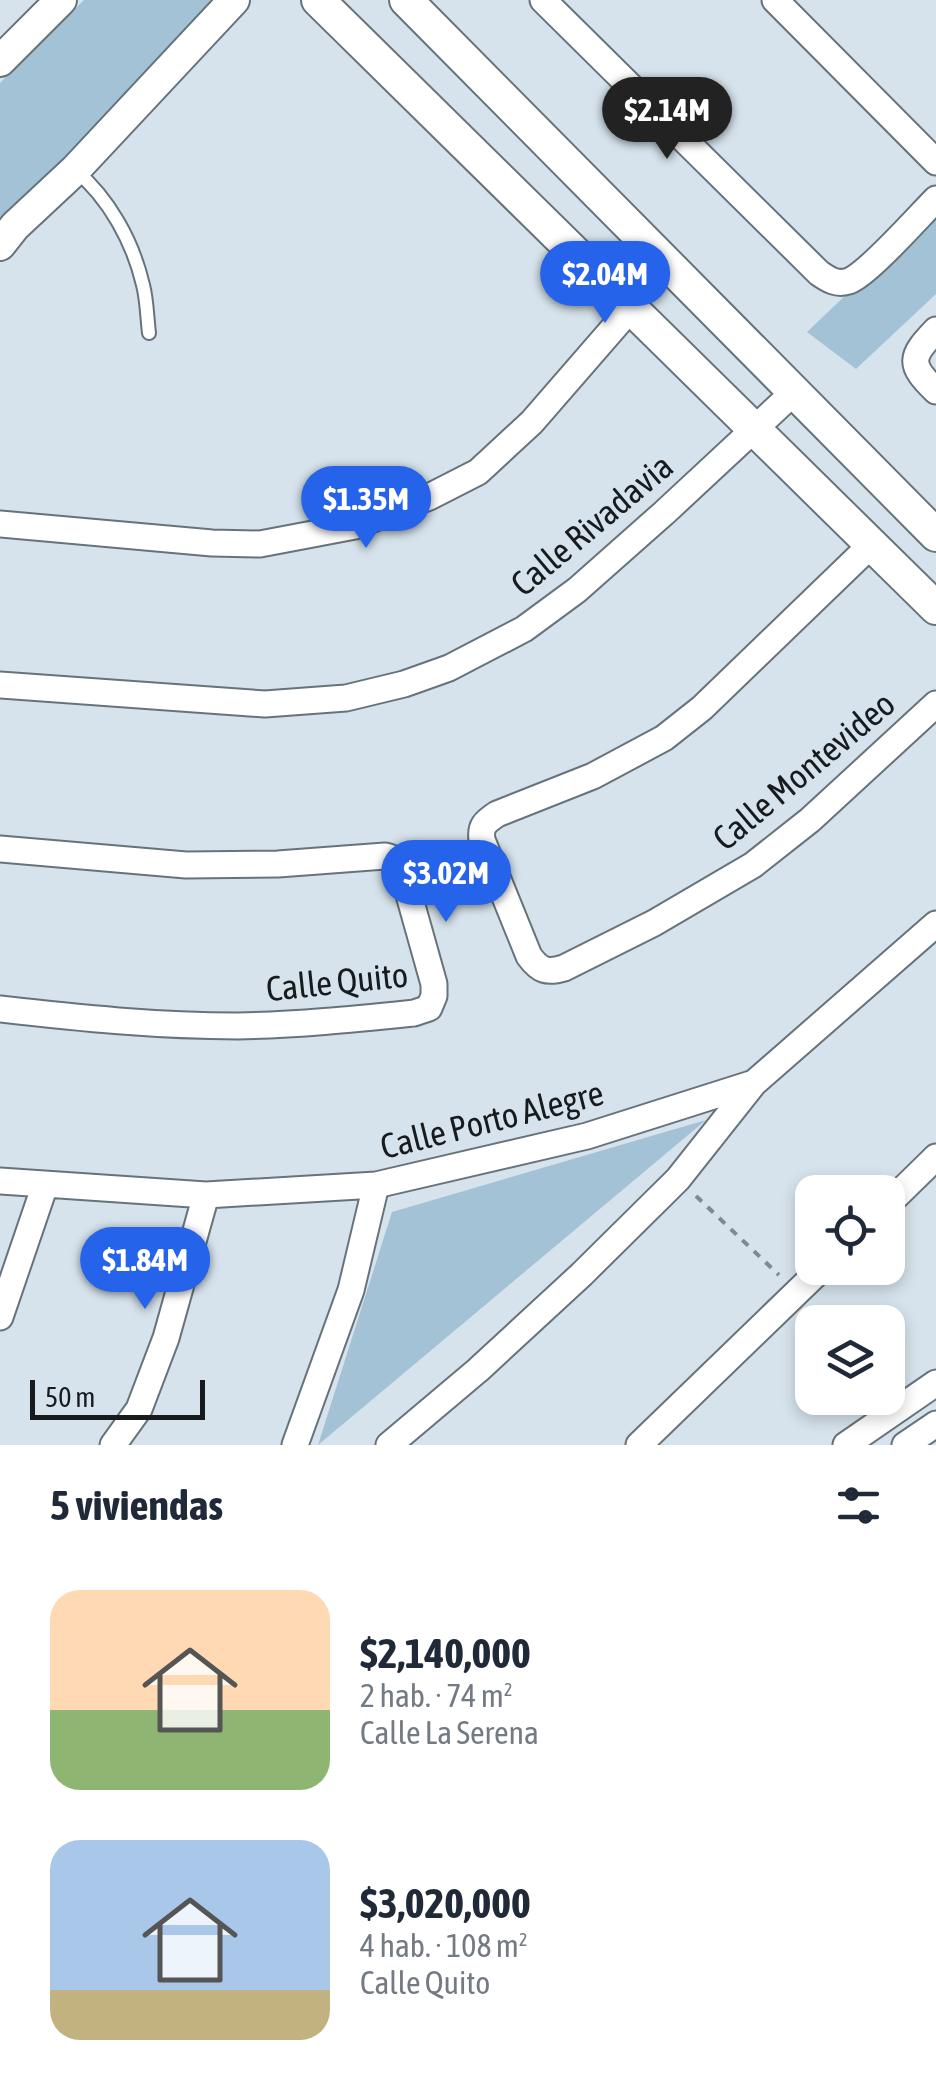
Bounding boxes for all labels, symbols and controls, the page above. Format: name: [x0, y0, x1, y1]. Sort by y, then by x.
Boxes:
pin: $2.14M: [586, 77, 748, 162]
text: $2.14M: [624, 91, 710, 128]
pin: $2.04M: [524, 241, 686, 326]
text: $2.04M: [562, 255, 648, 292]
street label: Calle Rivadavia: [503, 445, 680, 603]
pin: $1.35M: [285, 466, 447, 551]
text: $1.35M: [323, 480, 409, 517]
street label: Calle Montevideo: [705, 683, 902, 858]
pin: $3.02M: [365, 840, 527, 925]
text: $3.02M: [403, 854, 489, 891]
street label: Calle Quito: [264, 954, 410, 1008]
street label: Calle Porto Alegre: [376, 1072, 607, 1166]
map controls: [795, 1175, 905, 1415]
button: locate: [795, 1175, 905, 1285]
pin: $1.84M: [64, 1227, 226, 1312]
text: $1.84M: [102, 1241, 188, 1278]
button: layers: [795, 1305, 905, 1415]
scale bar: [30, 1375, 205, 1420]
text: 50 m: [45, 1381, 95, 1413]
icon: filters: [831, 1478, 886, 1533]
text: 5 viviendas: [50, 1481, 223, 1529]
text: $2,140,000: [360, 1629, 531, 1677]
icon: home: [130, 1630, 250, 1750]
text: 2 hab. · 74 m²: [360, 1677, 513, 1714]
text: Calle La Serena: [360, 1714, 539, 1751]
text: $3,020,000: [360, 1879, 531, 1927]
icon: home: [130, 1880, 250, 2000]
text: 4 hab. · 108 m²: [360, 1927, 528, 1964]
text: Calle Quito: [360, 1964, 490, 2001]

